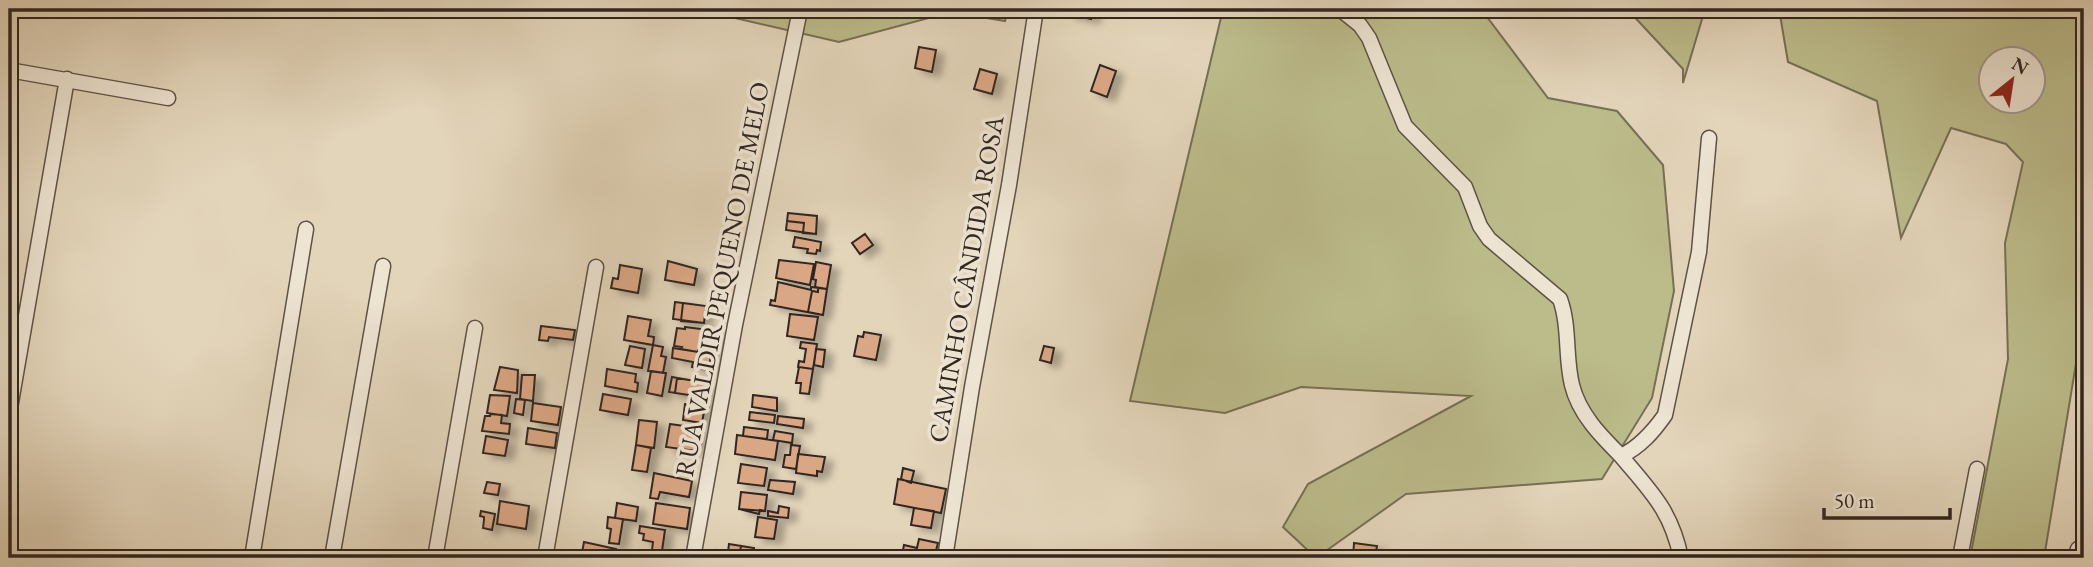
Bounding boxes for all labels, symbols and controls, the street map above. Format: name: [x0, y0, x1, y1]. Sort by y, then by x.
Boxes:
north arrow: [1978, 46, 2048, 116]
text: N: [2007, 51, 2034, 81]
street label: RUA VALDIR PEQUENO DE MELO: [667, 79, 777, 479]
street label: CAMINHO CÂNDIDA ROSA: [920, 112, 1012, 445]
scale bar: [1824, 476, 1950, 520]
text: 50 m: [1834, 487, 1875, 514]

